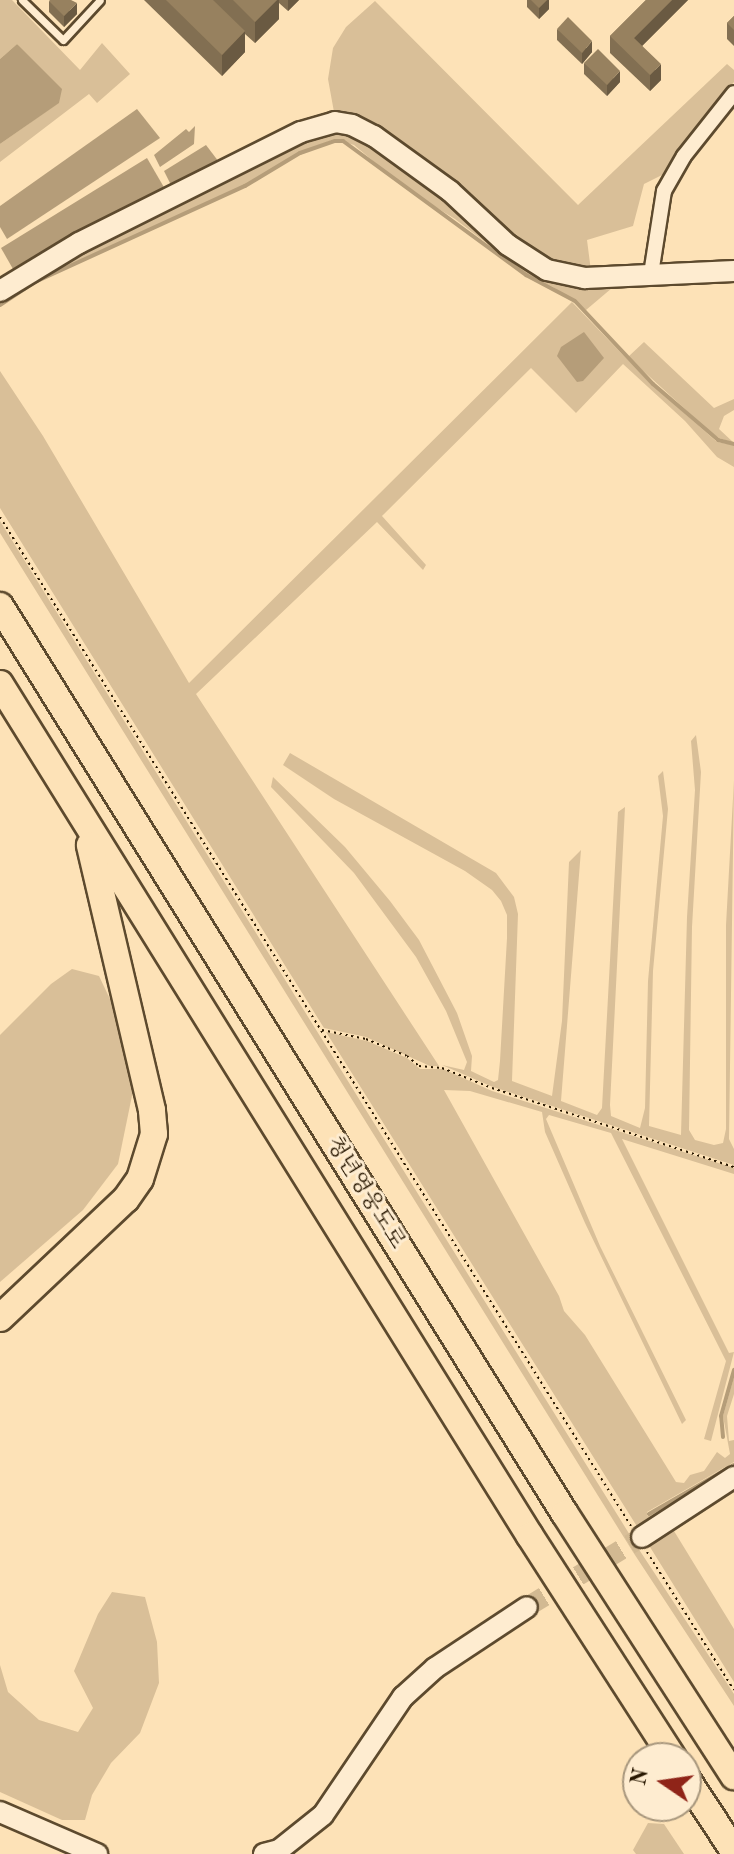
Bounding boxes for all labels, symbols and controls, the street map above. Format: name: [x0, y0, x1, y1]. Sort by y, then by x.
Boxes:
street label: 청년영웅도로: [320, 1132, 410, 1254]
north arrow: [622, 1742, 702, 1822]
text: N: [628, 1766, 653, 1788]

